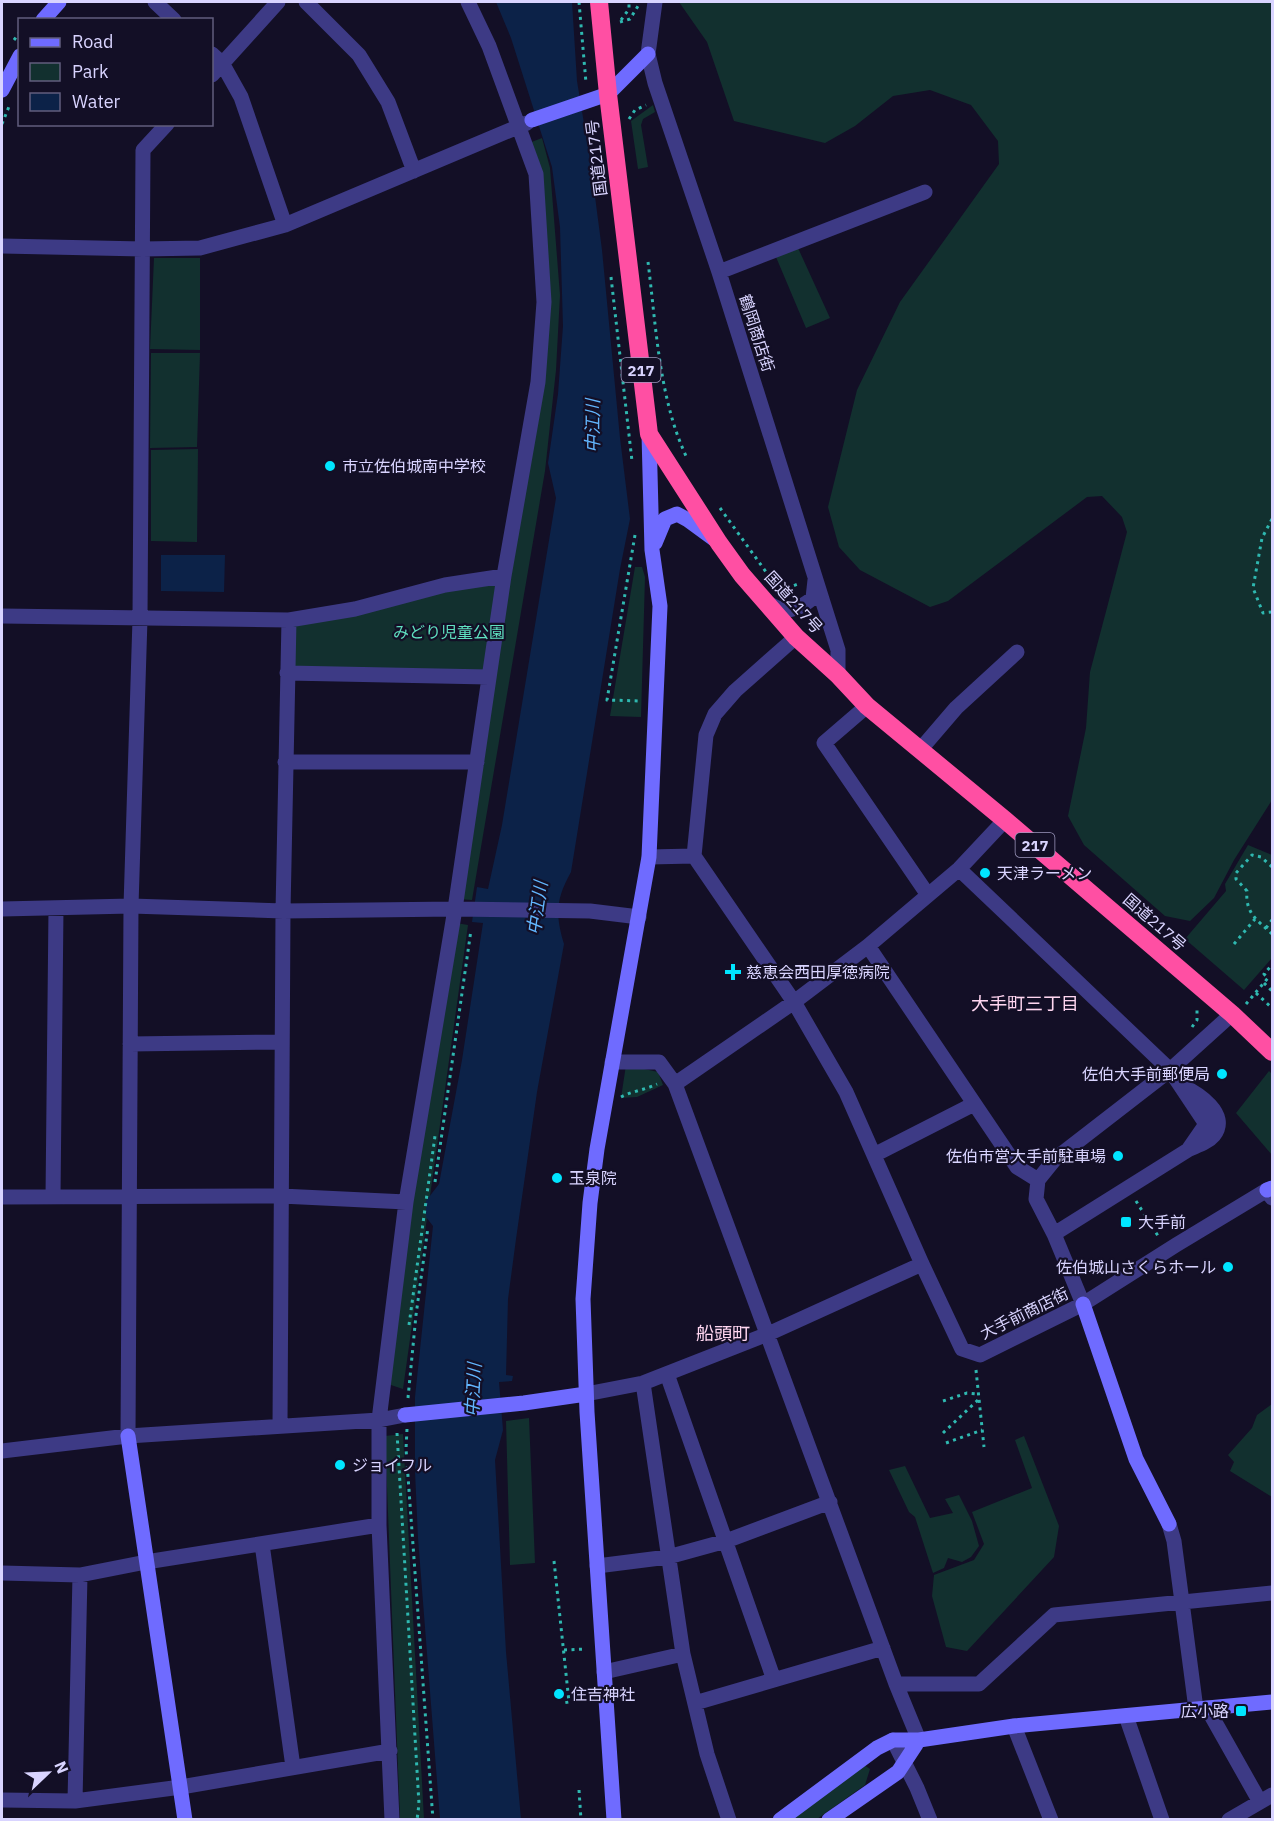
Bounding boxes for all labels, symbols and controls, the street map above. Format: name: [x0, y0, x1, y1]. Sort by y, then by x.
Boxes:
legend: [18, 18, 213, 126]
text: Road: [72, 30, 113, 53]
text: Park: [72, 60, 109, 83]
text: Water: [72, 90, 121, 113]
street label: 国道217号: [581, 119, 611, 197]
street label: 鶴岡商店街: [735, 292, 779, 374]
road number: 217: [622, 358, 660, 382]
water label: 中江川: [581, 397, 604, 453]
place label: 市立佐伯城南中学校: [342, 456, 486, 476]
marker: 市立佐伯城南中学校: [323, 459, 337, 473]
street label: 国道217号: [761, 567, 827, 637]
park label: みどり児童公園: [393, 622, 505, 642]
road number: 217: [1016, 833, 1054, 857]
place label: 天津ラーメン: [997, 863, 1092, 883]
marker: 天津ラーメン: [978, 866, 992, 880]
water label: 中江川: [522, 878, 552, 936]
street label: 国道217号: [1119, 889, 1191, 955]
place label: 慈恵会西田厚徳病院: [746, 962, 890, 982]
marker: 慈恵会西田厚徳病院: [724, 963, 742, 981]
district label: 大手町三丁目: [971, 992, 1079, 1015]
place label: 佐伯大手前郵便局: [1082, 1064, 1210, 1084]
marker: 佐伯大手前郵便局: [1215, 1067, 1229, 1081]
place label: 佐伯市営大手前駐車場: [946, 1146, 1106, 1166]
marker: 佐伯市営大手前駐車場: [1111, 1149, 1125, 1163]
place label: 玉泉院: [569, 1168, 617, 1188]
marker: 玉泉院: [550, 1171, 564, 1185]
place label: 大手前: [1138, 1212, 1186, 1232]
marker: 大手前: [1119, 1215, 1133, 1229]
place label: 佐伯城山さくらホール: [1056, 1257, 1216, 1277]
marker: 佐伯城山さくらホール: [1221, 1260, 1235, 1274]
street label: 大手前商店街: [976, 1283, 1072, 1343]
district label: 船頭町: [696, 1322, 750, 1345]
water label: 中江川: [460, 1360, 486, 1418]
place label: ジョイフル: [352, 1455, 432, 1475]
marker: ジョイフル: [333, 1458, 347, 1472]
place label: 住吉神社: [571, 1684, 635, 1704]
marker: 住吉神社: [552, 1687, 566, 1701]
place label: 広小路: [1181, 1701, 1229, 1721]
marker: 広小路: [1234, 1704, 1248, 1718]
north arrow: [18, 1743, 78, 1803]
text: N: [50, 1758, 73, 1776]

